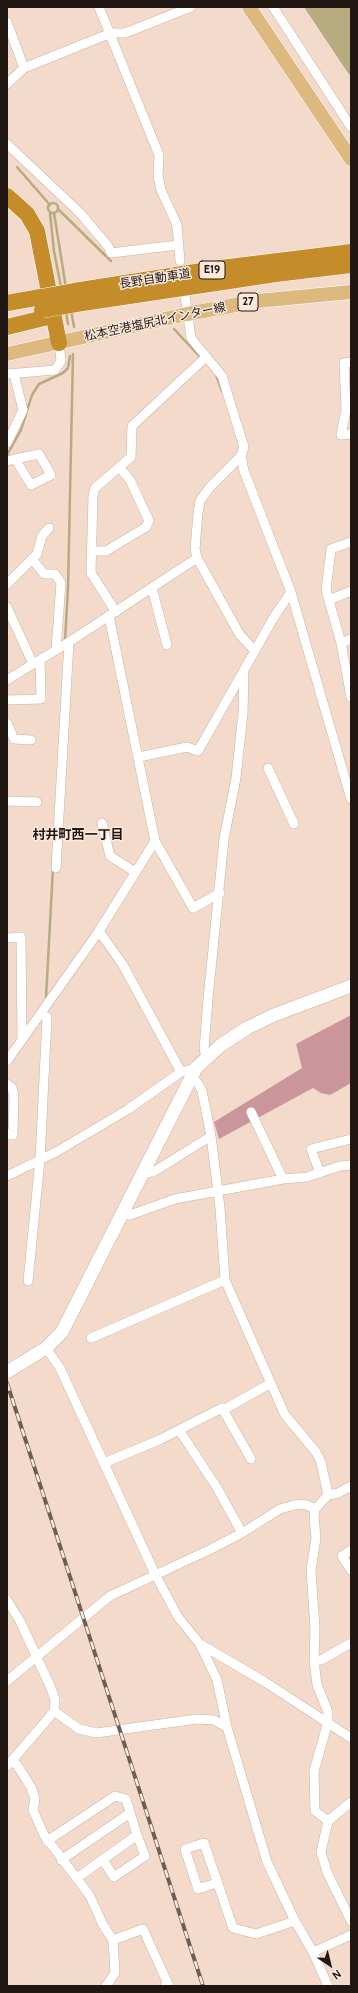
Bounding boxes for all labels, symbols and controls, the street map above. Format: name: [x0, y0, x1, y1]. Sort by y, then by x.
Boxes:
road number: E19: [199, 261, 225, 279]
street label: 長野自動車道: [118, 266, 192, 292]
road number: 27: [238, 293, 258, 311]
street label: 松本空港塩尻北インター線: [83, 300, 227, 344]
district label: 村井町西一丁目: [33, 827, 123, 843]
north arrow: [310, 1945, 350, 1985]
text: N: [330, 1967, 344, 1983]

